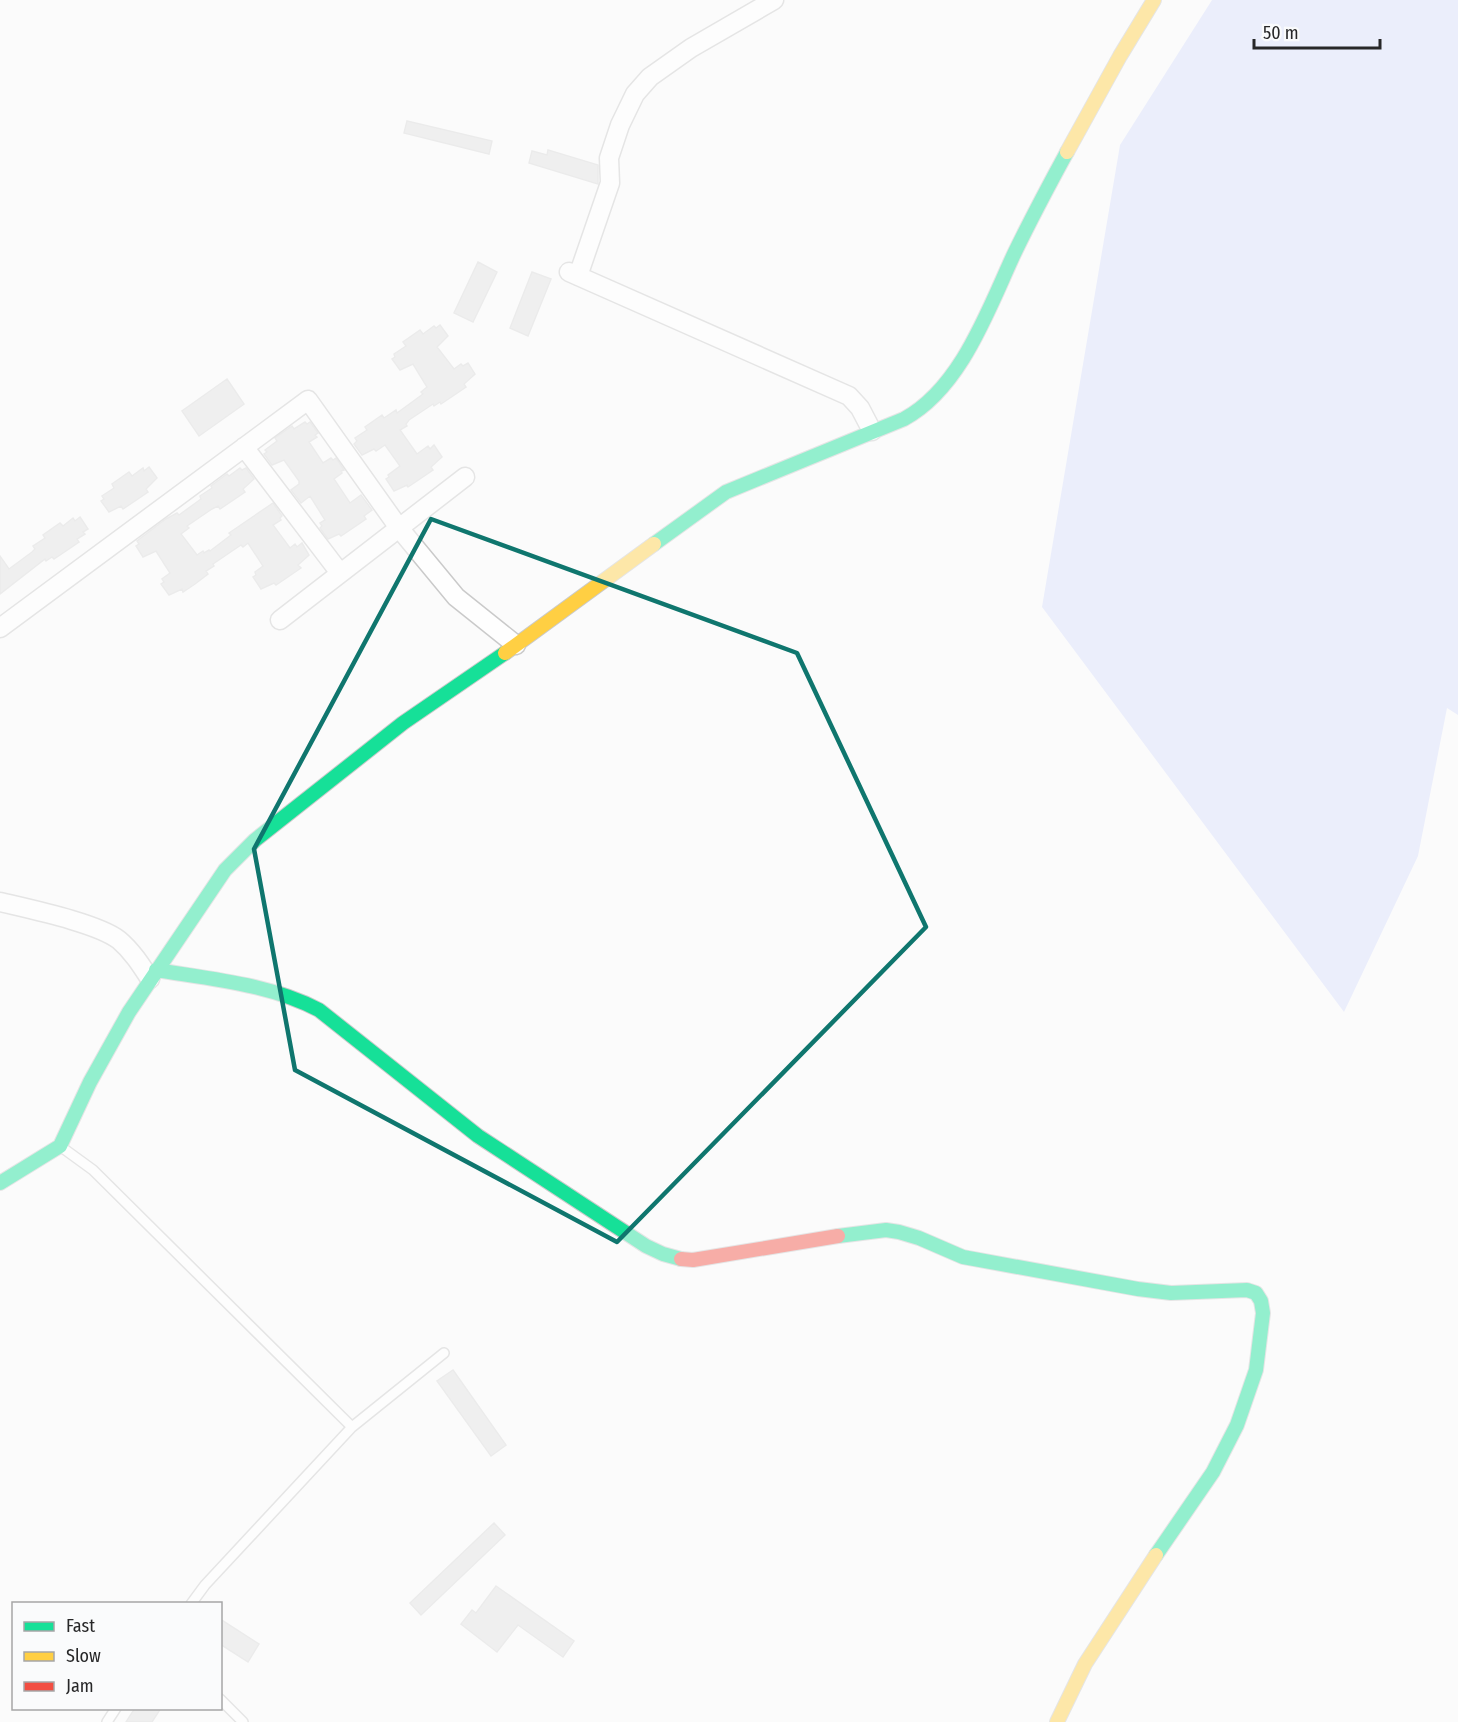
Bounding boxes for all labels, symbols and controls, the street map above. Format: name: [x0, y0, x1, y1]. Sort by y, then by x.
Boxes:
scale bar: [1254, 12, 1380, 50]
text: 50 m: [1263, 22, 1299, 44]
legend: [12, 1602, 222, 1710]
text: Fast: [66, 1615, 95, 1637]
text: Slow: [66, 1645, 101, 1667]
text: Jam: [66, 1675, 94, 1697]

